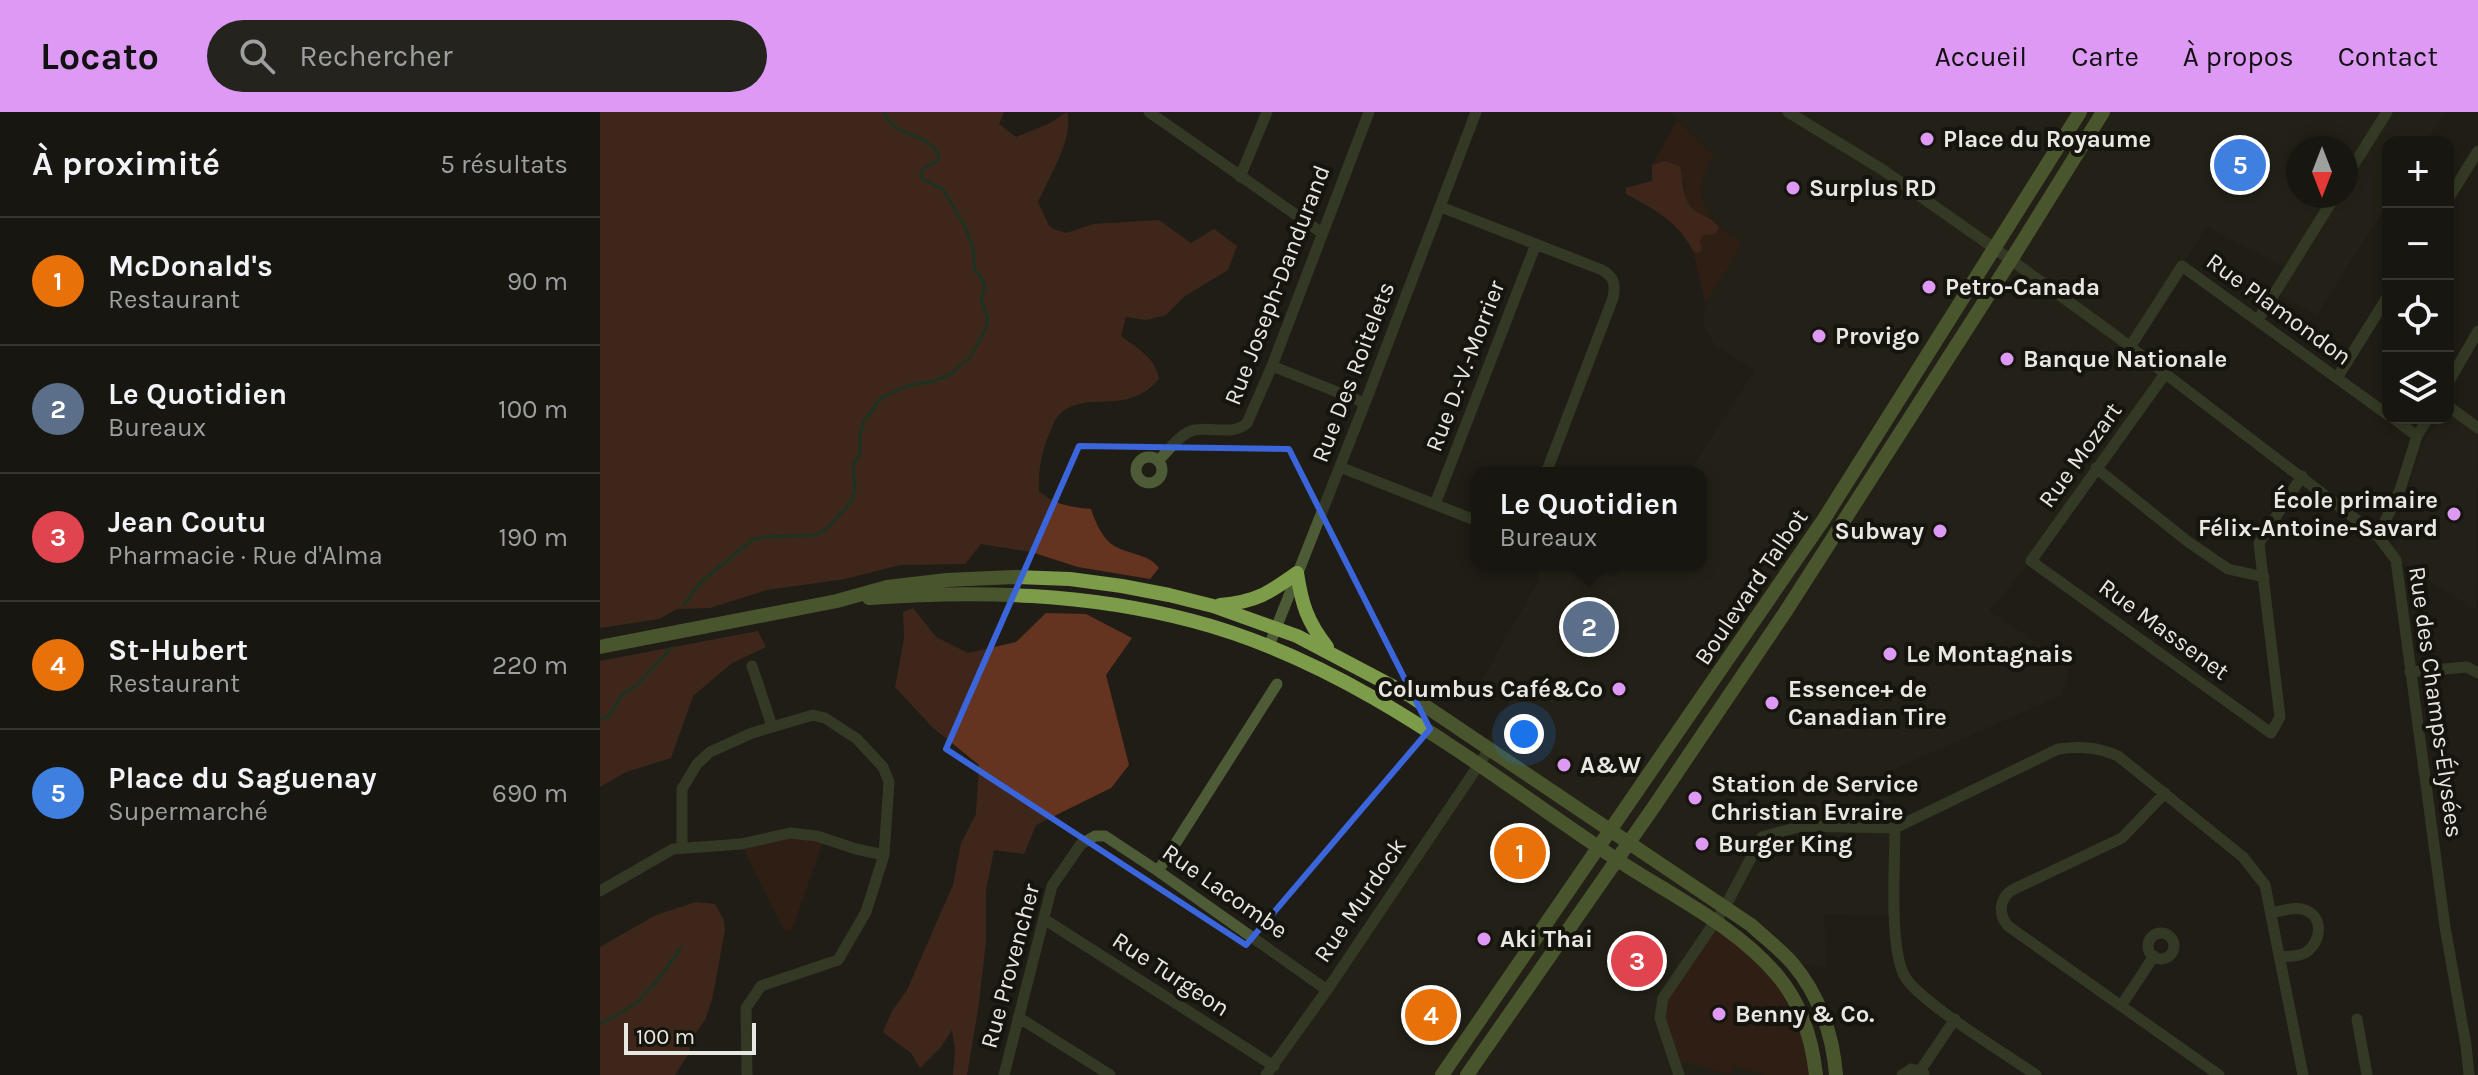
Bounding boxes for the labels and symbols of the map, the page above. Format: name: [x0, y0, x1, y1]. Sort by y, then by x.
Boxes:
place label: Place du Royaume: [1943, 125, 2151, 153]
marker: Place du Royaume: [1918, 130, 1936, 148]
pin: 5: [2214, 135, 2266, 195]
north arrow: [2286, 136, 2358, 208]
street label: Rue Joseph-Dandurand: [1218, 161, 1336, 409]
place label: Surplus RD: [1809, 174, 1936, 202]
marker: Surplus RD: [1784, 179, 1802, 197]
street label: Rue Plamondon: [2201, 247, 2357, 371]
place label: Petro-Canada: [1945, 273, 2100, 301]
street label: Rue D.-V.-Morrier: [1420, 276, 1511, 455]
street label: Rue Des Roitelets: [1306, 278, 1400, 466]
marker: Petro-Canada: [1920, 278, 1938, 296]
place label: Provigo: [1835, 322, 1920, 350]
marker: Provigo: [1810, 327, 1828, 345]
place label: Banque Nationale: [2023, 345, 2227, 373]
marker: Banque Nationale: [1998, 350, 2016, 368]
street label: Rue Mozart: [2033, 397, 2127, 513]
place label: École primaire Félix-Antoine-Savard: [2198, 484, 2438, 542]
street label: Boulevard Talbot: [1689, 504, 1813, 670]
marker: École primaire Félix-Antoine-Savard: [2445, 505, 2463, 523]
place label: Subway: [1835, 517, 1924, 545]
marker: Subway: [1931, 522, 1949, 540]
street label: Rue des Champs-Élysées: [2403, 565, 2470, 839]
street label: Rue Massenet: [2093, 572, 2235, 686]
pin: 2: [1563, 597, 1615, 657]
place label: Le Montagnais: [1906, 640, 2073, 668]
marker: Le Montagnais: [1881, 645, 1899, 663]
place label: Columbus Café&Co: [1378, 675, 1603, 703]
place label: Essence+ de Canadian Tire: [1788, 675, 1947, 731]
marker: Columbus Café&Co: [1610, 680, 1628, 698]
marker: Essence+ de Canadian Tire: [1763, 694, 1781, 712]
your location: [1504, 714, 1544, 754]
place label: A&W: [1580, 751, 1641, 779]
marker: A&W: [1555, 756, 1573, 774]
place label: Station de Service Christian Evraire: [1711, 770, 1918, 826]
marker: Station de Service Christian Evraire: [1686, 789, 1704, 807]
pin: 1: [1494, 823, 1546, 883]
place label: Burger King: [1718, 830, 1853, 858]
street label: Rue Murdock: [1308, 832, 1412, 968]
marker: Burger King: [1693, 835, 1711, 853]
street label: Rue Lacombe: [1157, 838, 1293, 944]
street label: Rue Provencher: [975, 880, 1045, 1051]
place label: Aki Thai: [1500, 925, 1593, 953]
street label: Rue Turgeon: [1107, 926, 1235, 1022]
marker: Aki Thai: [1475, 930, 1493, 948]
pin: 3: [1611, 931, 1663, 991]
pin: 4: [1405, 985, 1457, 1045]
place label: Benny & Co.: [1735, 1000, 1875, 1028]
marker: Benny & Co.: [1710, 1005, 1728, 1023]
scale bar: [624, 1019, 756, 1055]

